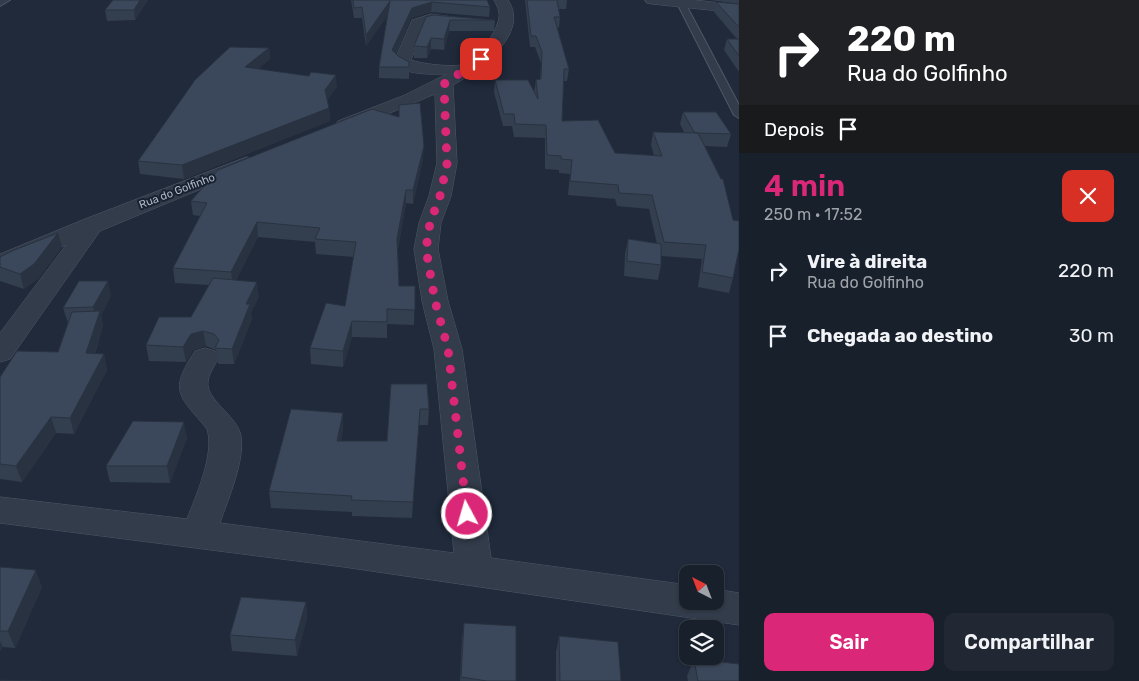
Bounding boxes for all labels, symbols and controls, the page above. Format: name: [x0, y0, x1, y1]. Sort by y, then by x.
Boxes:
text: 220 m: [847, 18, 956, 60]
icon: right: [764, 20, 829, 85]
pin: [460, 38, 502, 80]
icon: arrive: [467, 45, 495, 73]
text: Rua do Golfinho: [847, 60, 1008, 87]
icon: arrive: [834, 115, 862, 143]
text: Depois: [764, 118, 824, 141]
text: 4 min: [764, 168, 845, 204]
button: close: [1062, 170, 1114, 222]
street label: Rua do Golfinho: [137, 171, 217, 211]
text: 250 m · 17:52: [764, 205, 862, 224]
text: Vire à direita: [807, 250, 927, 273]
icon: right: [764, 257, 792, 285]
text: 220 m: [1058, 259, 1114, 282]
text: Rua do Golfinho: [807, 273, 924, 292]
icon: arrive: [764, 322, 792, 350]
text: Chegada ao destino: [807, 324, 993, 347]
text: 30 m: [1069, 324, 1114, 347]
position arrow: [440, 487, 492, 539]
north arrow: [679, 565, 724, 610]
map controls: [679, 565, 724, 665]
button: Sair: [764, 613, 934, 671]
button: Compartilhar: [944, 613, 1114, 671]
button: layers: [679, 620, 724, 665]

